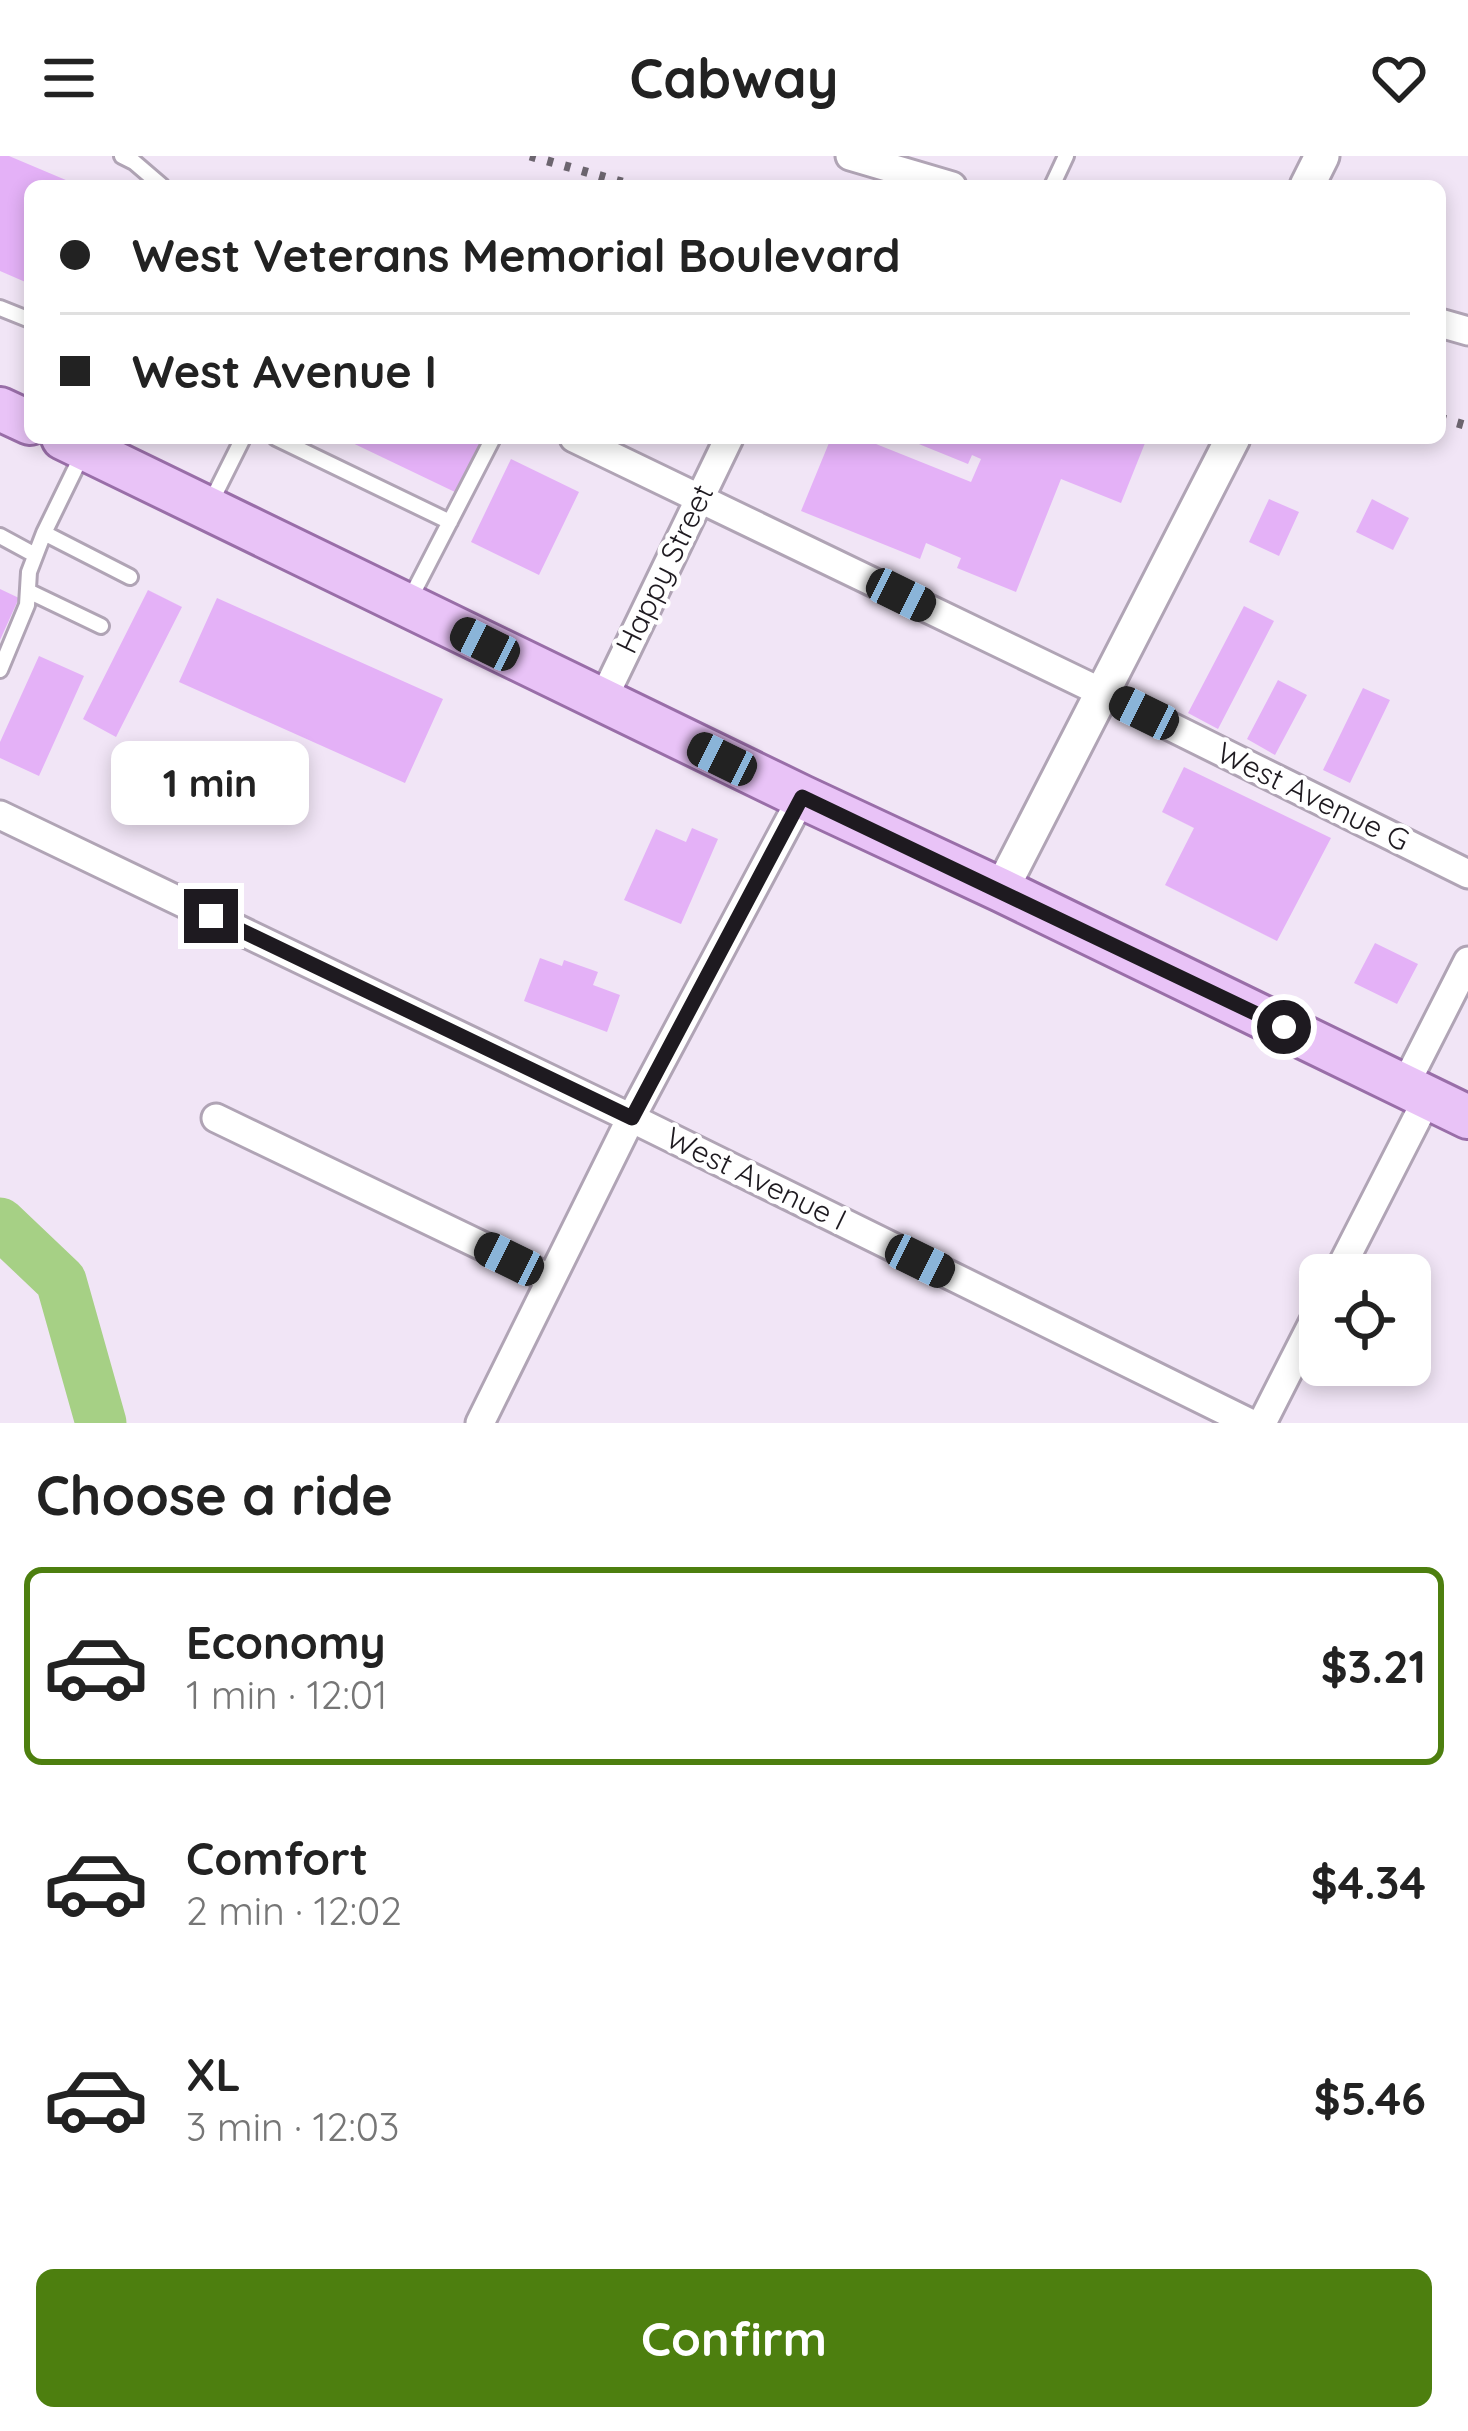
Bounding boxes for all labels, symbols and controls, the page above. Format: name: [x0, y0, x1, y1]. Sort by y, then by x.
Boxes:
text: Cabway: [630, 44, 838, 112]
icon: menu: [36, 45, 102, 111]
icon: heart: [1366, 45, 1432, 111]
text: West Veterans Memorial Boulevard: [132, 227, 900, 283]
text: West Avenue I: [132, 343, 437, 399]
street label: Happy Street: [607, 478, 721, 659]
car: [861, 563, 941, 627]
car: [445, 612, 525, 676]
car: [1104, 681, 1184, 745]
car: [682, 727, 762, 791]
street label: West Avenue G: [1211, 733, 1416, 859]
callout: 1 min: [112, 742, 310, 826]
text: 1 min: [163, 758, 257, 807]
route end: [184, 889, 238, 943]
route start: [1257, 1000, 1311, 1054]
street label: West Avenue I: [660, 1118, 853, 1238]
car: [469, 1227, 549, 1291]
car: [880, 1229, 960, 1293]
map controls: [1299, 1254, 1431, 1386]
button: locate: [1299, 1254, 1431, 1386]
text: Choose a ride: [36, 1461, 393, 1529]
icon: car: [42, 1612, 150, 1720]
text: Economy: [186, 1614, 386, 1670]
text: $3.21: [1321, 1638, 1426, 1694]
text: 1 min · 12:01: [186, 1670, 387, 1719]
icon: car: [42, 1828, 150, 1936]
text: Comfort: [186, 1830, 368, 1886]
text: $4.34: [1311, 1854, 1426, 1910]
text: 2 min · 12:02: [186, 1886, 402, 1935]
icon: car: [42, 2044, 150, 2152]
text: XL: [186, 2046, 241, 2102]
text: $5.46: [1314, 2070, 1426, 2126]
text: 3 min · 12:03: [186, 2102, 399, 2151]
button: Confirm: [36, 2269, 1432, 2407]

